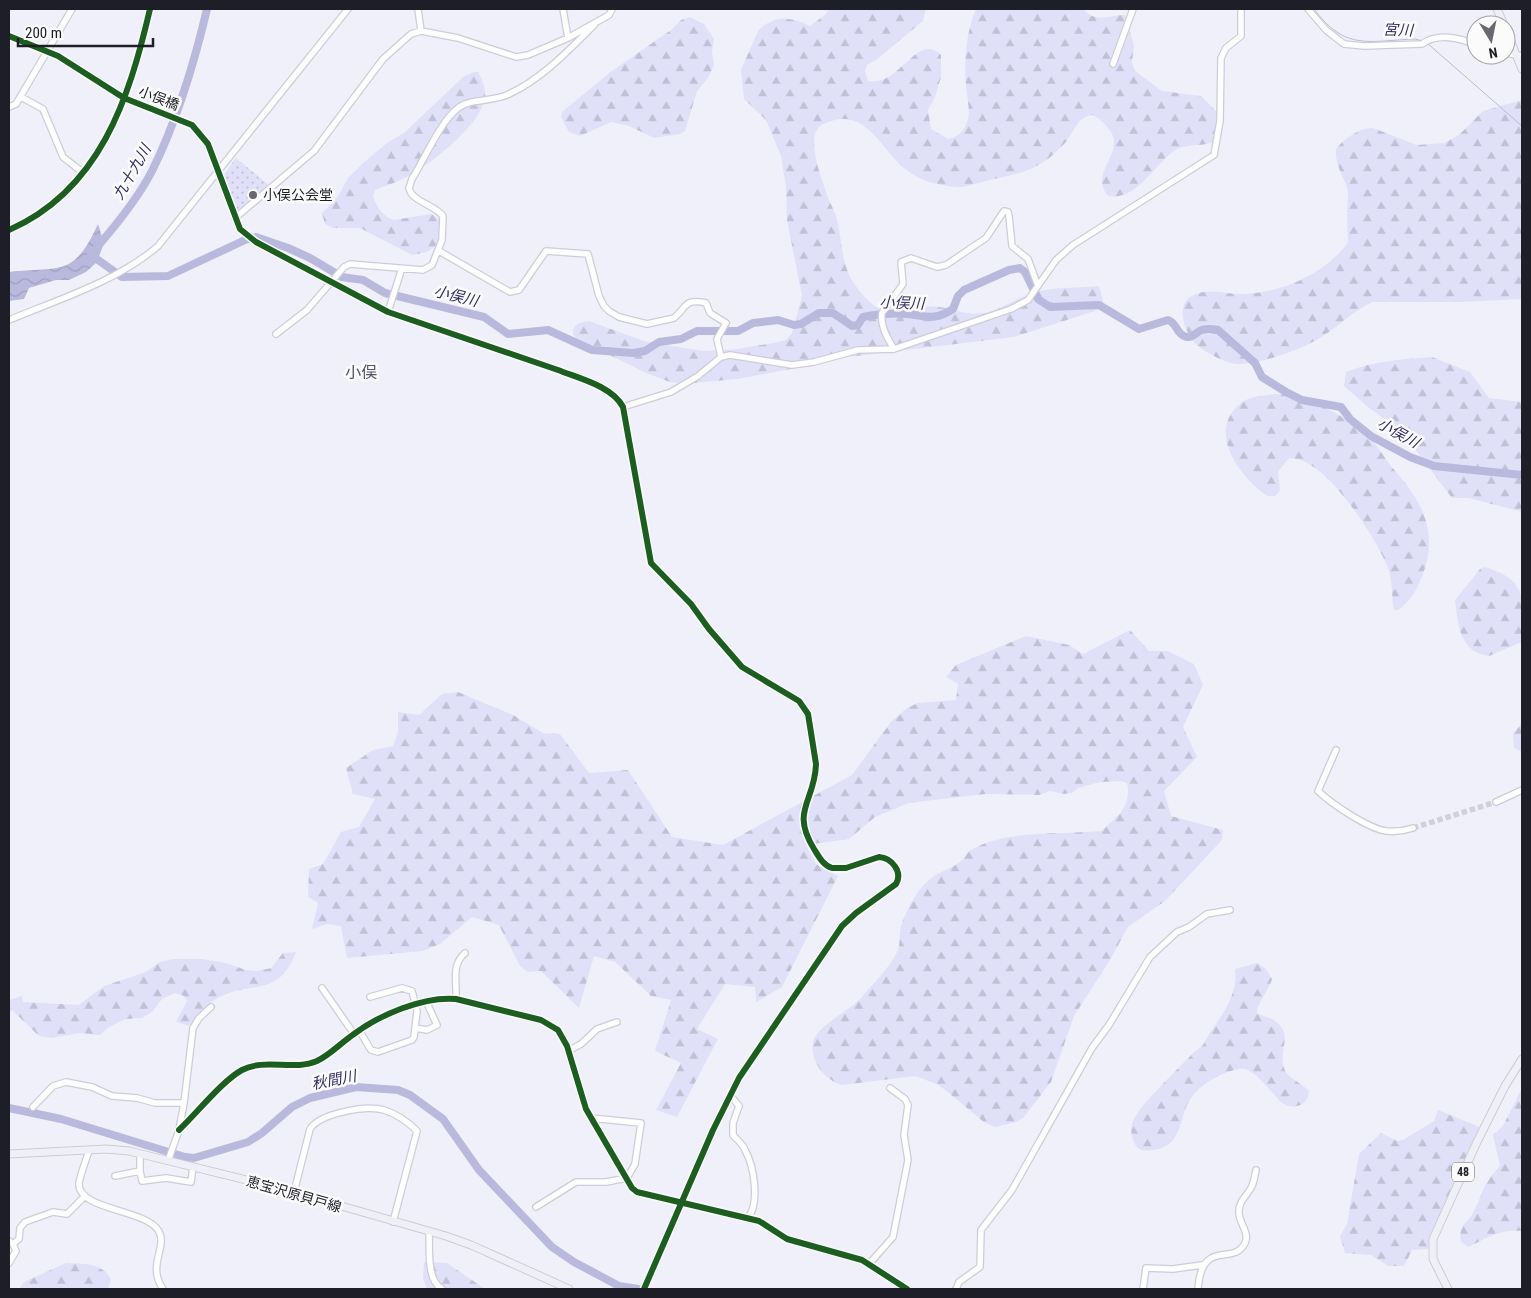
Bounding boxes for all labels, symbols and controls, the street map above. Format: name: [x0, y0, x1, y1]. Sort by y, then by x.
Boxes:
scale bar: [18, 15, 152, 47]
north arrow: [1466, 15, 1516, 65]
water label: 宮川: [1383, 20, 1415, 40]
text: 200 m: [25, 24, 62, 42]
text: N: [1488, 44, 1499, 61]
street label: 小俣橋: [137, 83, 181, 113]
water label: 九十九川: [109, 140, 156, 202]
place label: 小俣公会堂: [263, 187, 333, 203]
marker: 小俣公会堂: [247, 189, 259, 201]
water label: 小俣川: [432, 282, 482, 311]
water label: 小俣川: [879, 293, 927, 313]
district label: 小俣: [345, 363, 377, 382]
water label: 小俣川: [1374, 414, 1424, 453]
water label: 秋間川: [310, 1066, 360, 1093]
road number: 48: [1452, 1162, 1474, 1182]
street label: 恵宝沢原貝戸線: [245, 1173, 343, 1215]

